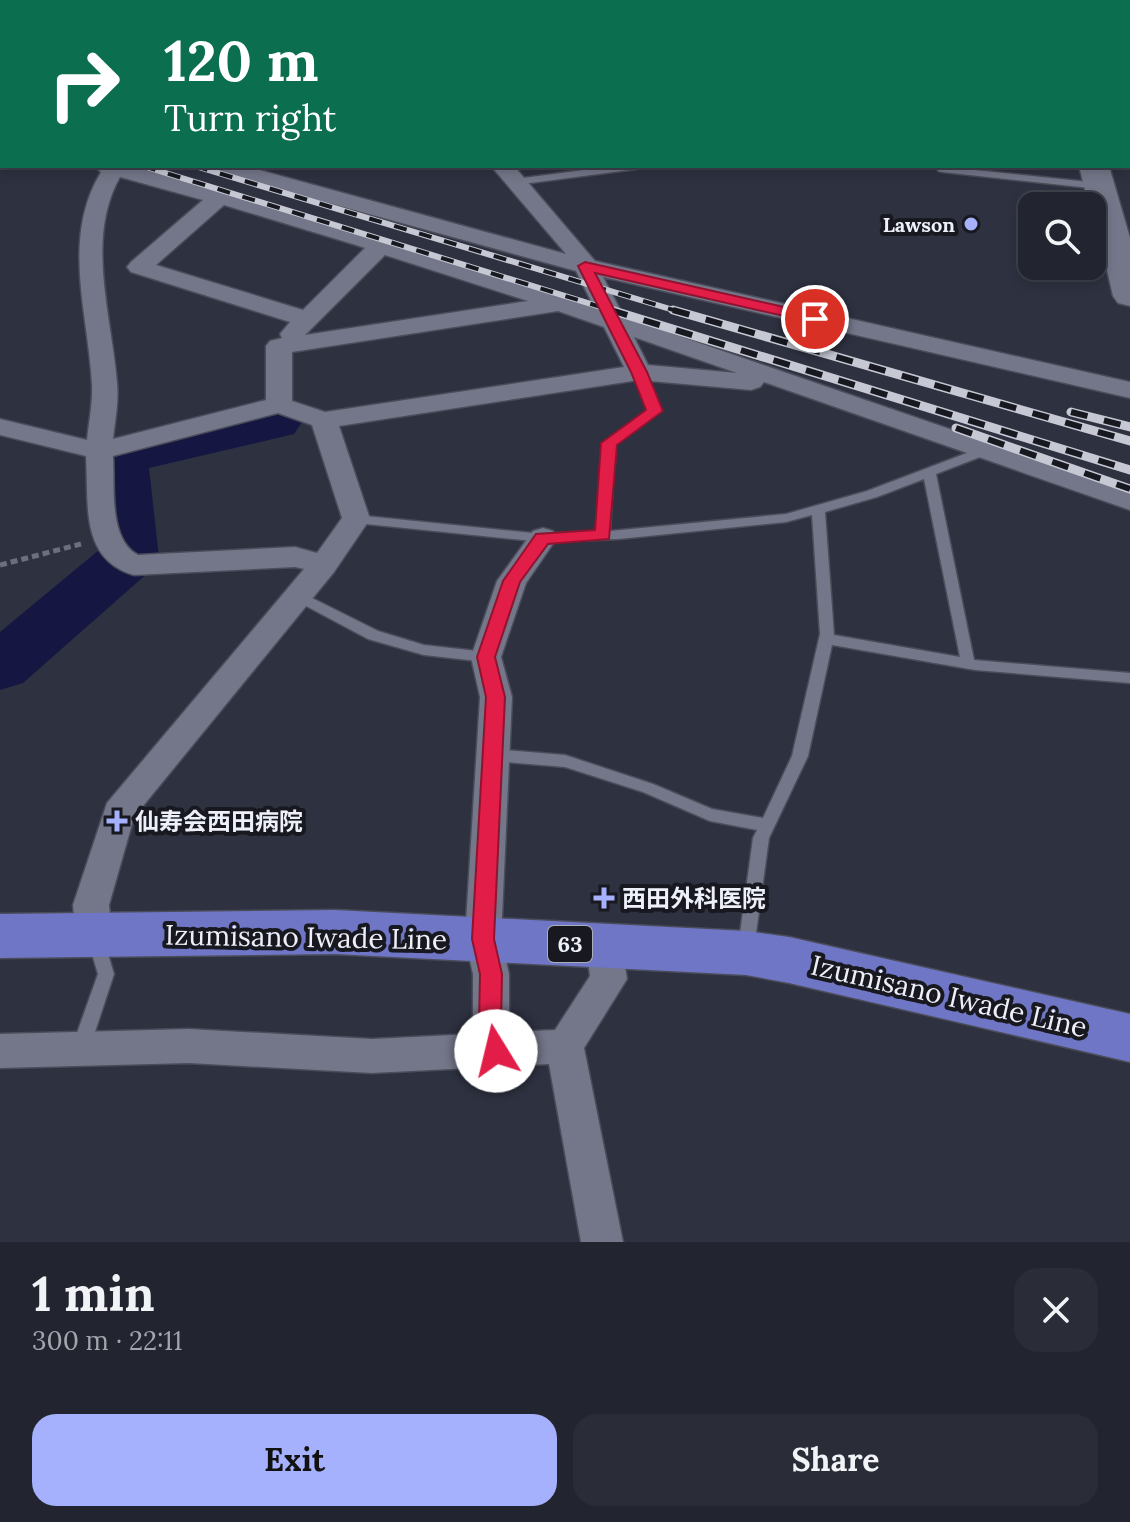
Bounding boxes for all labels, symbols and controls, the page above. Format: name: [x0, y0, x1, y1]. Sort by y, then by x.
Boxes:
text: 120 m: [164, 25, 318, 96]
icon: right: [32, 32, 136, 136]
text: Turn right: [164, 95, 337, 141]
map controls: [1018, 192, 1106, 280]
button: search: [1018, 192, 1106, 280]
place label: Lawson: [883, 212, 955, 237]
marker: Lawson: [962, 215, 980, 233]
pin: [781, 285, 849, 353]
icon: arrive: [793, 297, 837, 341]
place label: 仙寿会西田病院: [135, 806, 303, 837]
marker: 仙寿会西田病院: [106, 810, 128, 832]
place label: 西田外科医院: [622, 883, 766, 914]
marker: 西田外科医院: [593, 887, 615, 909]
street label: Izumisano Iwade Line: [165, 917, 447, 957]
road number: 63: [548, 926, 592, 962]
street label: Izumisano Iwade Line: [807, 947, 1091, 1045]
position arrow: [454, 1009, 538, 1093]
text: 1 min: [32, 1263, 155, 1324]
button: close: [1014, 1268, 1098, 1352]
text: 300 m · 22:11: [32, 1324, 182, 1357]
button: Exit: [32, 1414, 557, 1506]
button: Share: [573, 1414, 1098, 1506]

